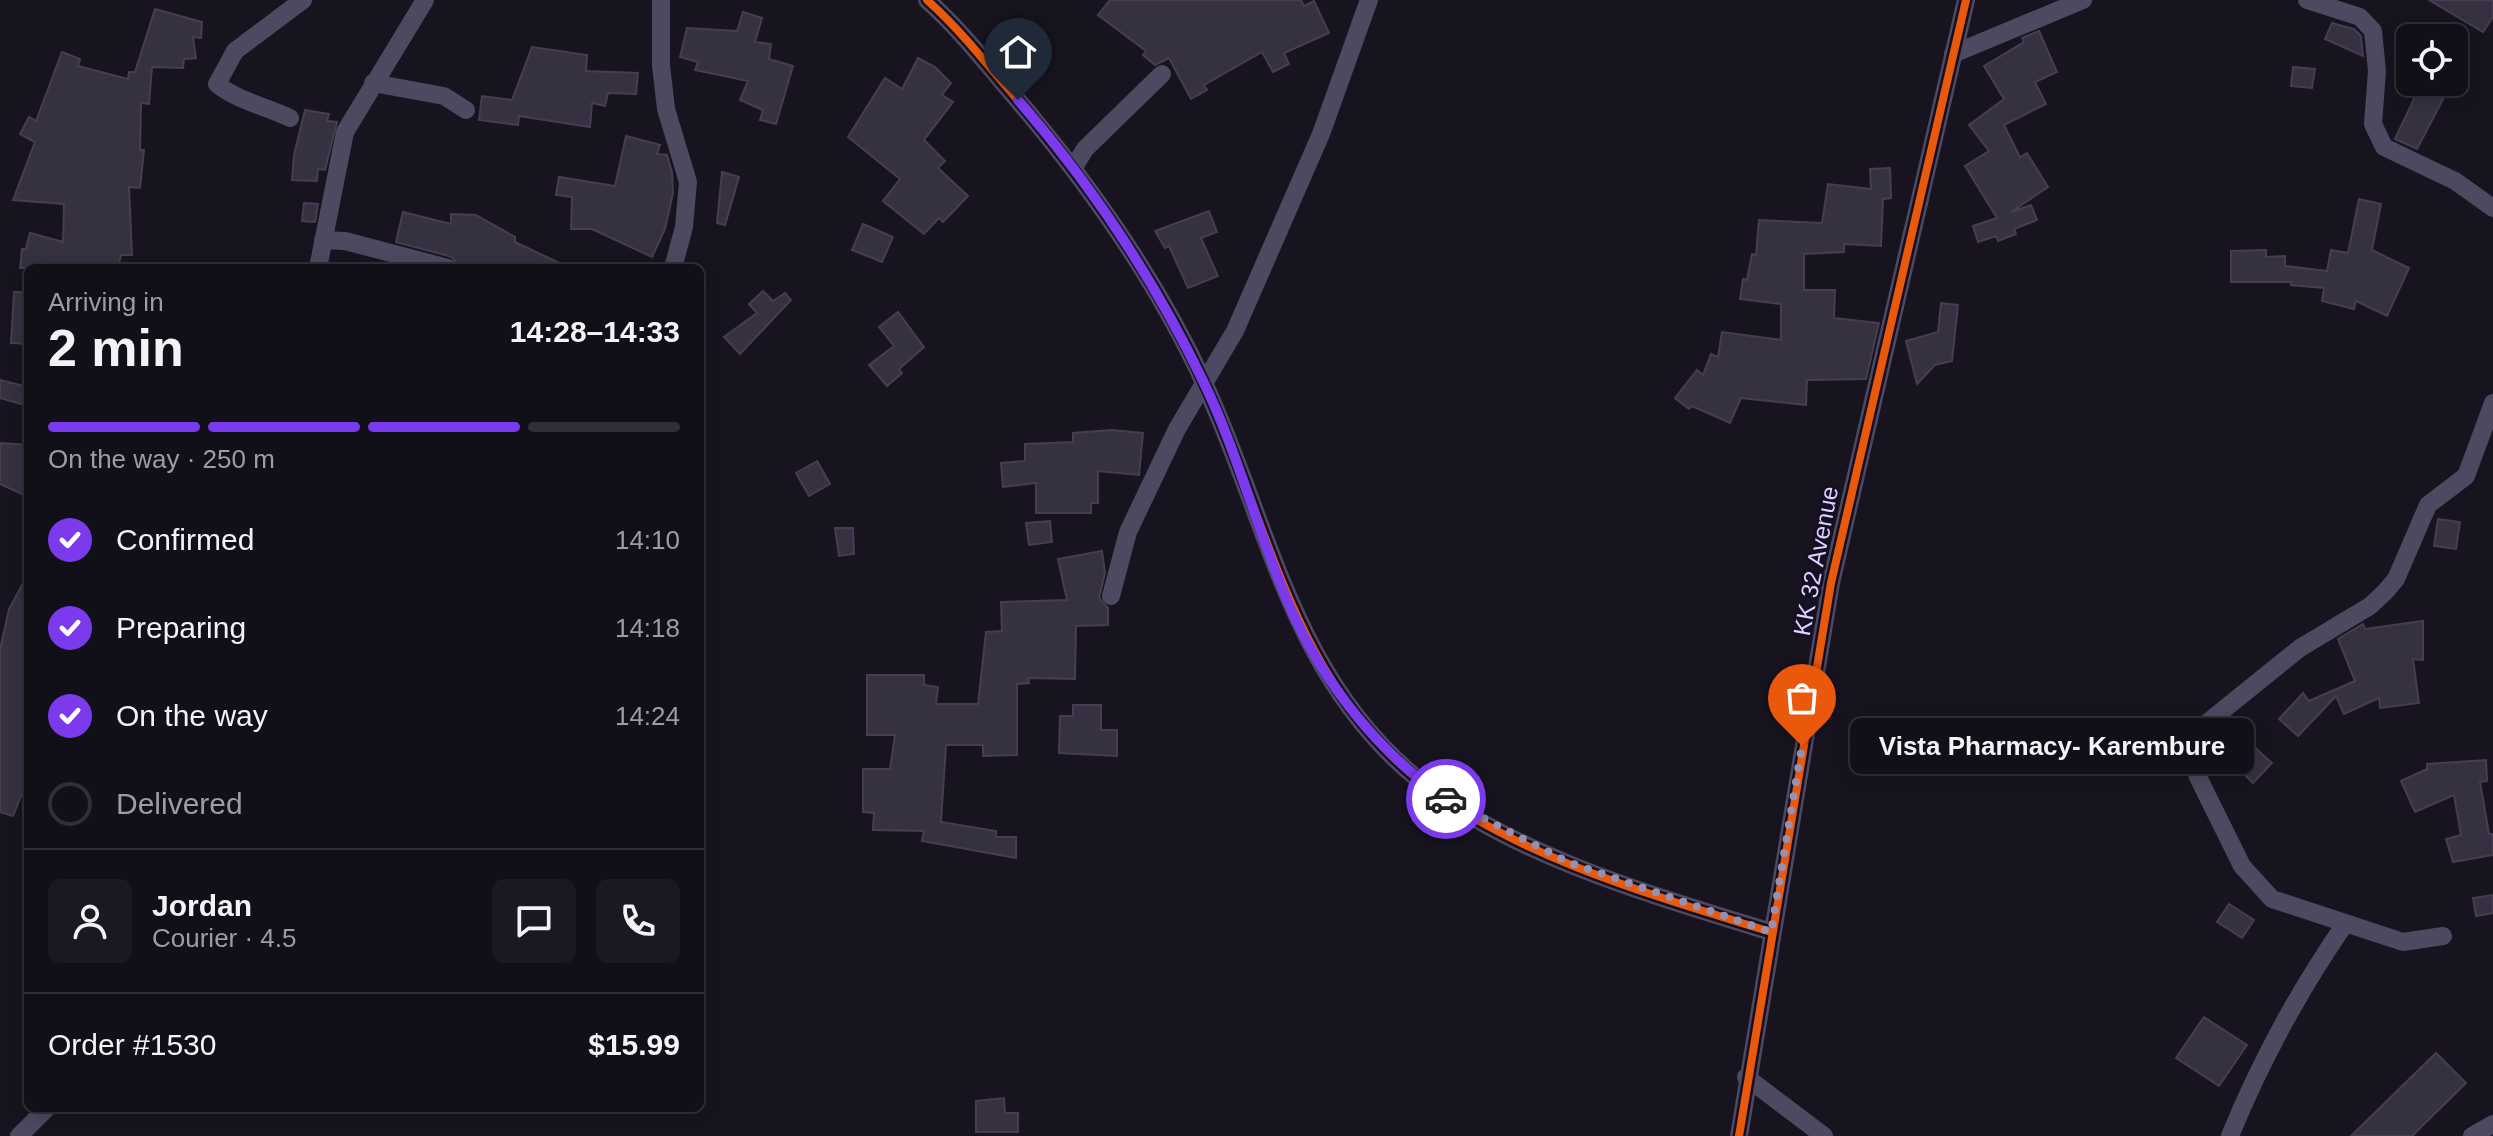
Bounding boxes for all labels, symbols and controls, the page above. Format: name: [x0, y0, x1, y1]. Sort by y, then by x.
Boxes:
pin: [984, 18, 1052, 100]
map controls: [2396, 24, 2468, 96]
button: locate: [2396, 24, 2468, 96]
icon: home: [996, 30, 1040, 74]
text: Arriving in: [48, 287, 164, 317]
text: 14:28–14:33: [510, 315, 680, 348]
text: 2 min: [48, 319, 184, 377]
text: On the way · 250 m: [48, 444, 275, 474]
street label: KK 32 Avenue: [1788, 484, 1843, 638]
icon: check: [48, 518, 92, 562]
text: Confirmed: [116, 523, 254, 556]
text: 14:10: [615, 525, 680, 555]
icon: check: [48, 606, 92, 650]
text: Preparing: [116, 611, 246, 644]
text: 14:18: [615, 613, 680, 643]
pin: [1768, 664, 1836, 746]
icon: bag: [1780, 676, 1824, 720]
icon: check: [48, 694, 92, 738]
text: On the way: [116, 699, 268, 732]
text: 14:24: [615, 701, 680, 731]
callout: Vista Pharmacy- Karembure: [1850, 718, 2254, 774]
text: Vista Pharmacy- Karembure: [1879, 731, 2225, 761]
courier: [1406, 759, 1486, 839]
icon: car: [1424, 777, 1468, 821]
text: Delivered: [116, 787, 243, 820]
button: person: [48, 879, 132, 963]
button: chat: [492, 879, 576, 963]
button: phone: [596, 879, 680, 963]
text: Jordan: [152, 889, 252, 922]
text: Courier · 4.5: [152, 923, 297, 953]
text: Order #1530: [48, 1028, 216, 1061]
text: $15.99: [588, 1028, 680, 1061]

